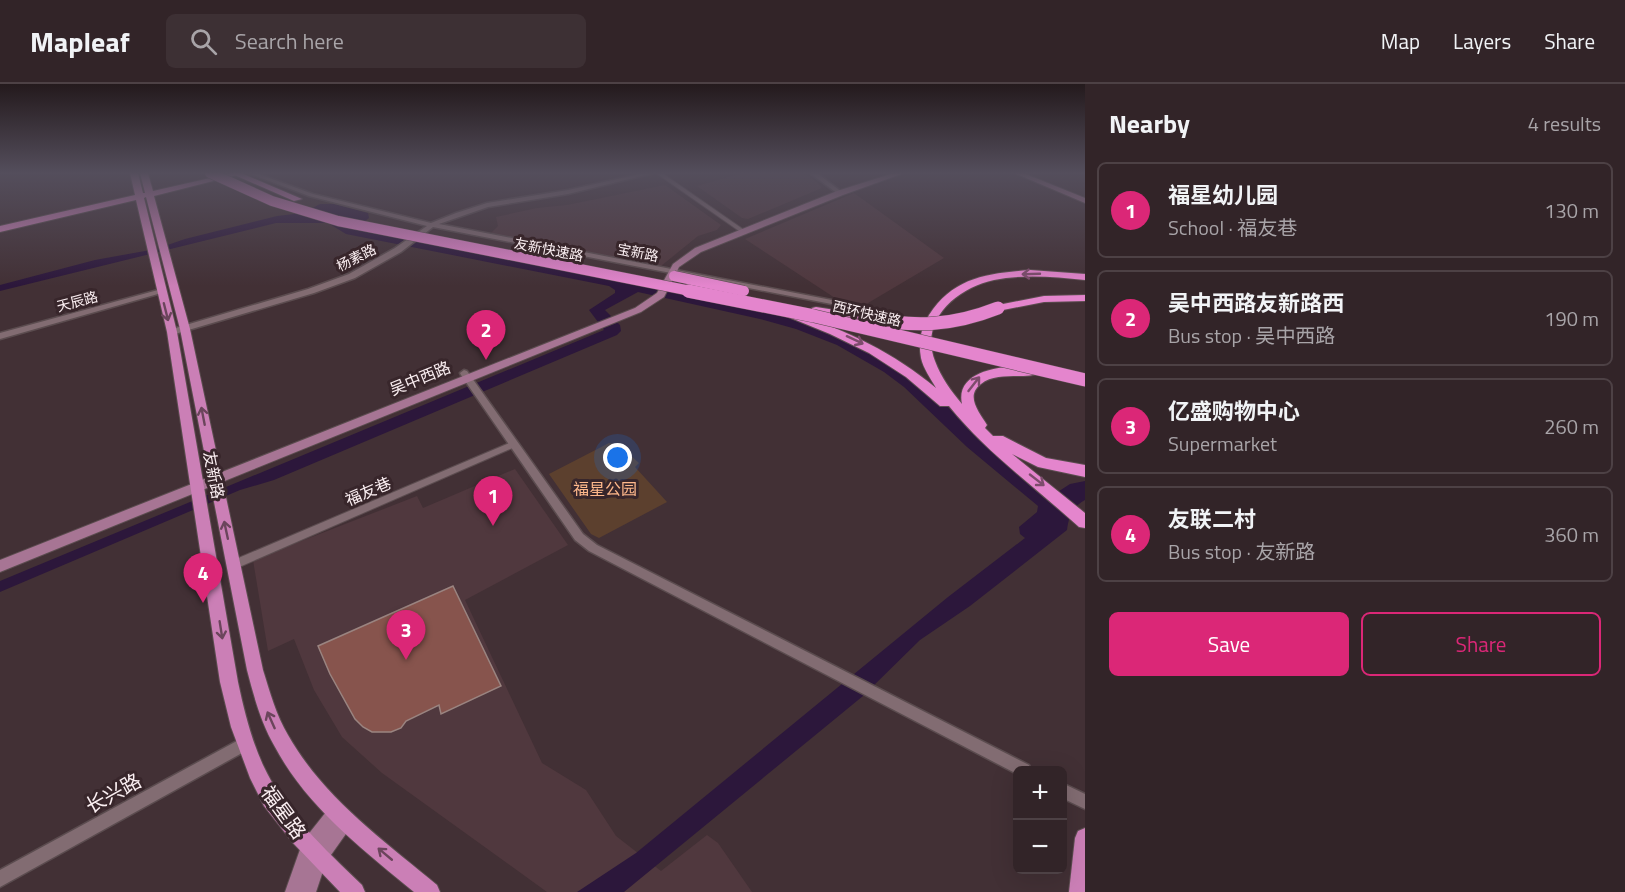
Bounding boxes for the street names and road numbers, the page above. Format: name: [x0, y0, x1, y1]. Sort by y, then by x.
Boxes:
street label: 友新快速路: [513, 232, 585, 266]
street label: 杨素路: [333, 238, 379, 276]
street label: 宝新路: [615, 238, 661, 266]
street label: 天辰路: [54, 285, 100, 317]
street label: 西环快速路: [831, 295, 903, 331]
street label: 吴中西路: [386, 355, 454, 401]
street label: 友新路: [198, 449, 230, 501]
street label: 福友巷: [341, 471, 395, 511]
street label: 长兴路: [79, 765, 147, 821]
street label: 福星路: [254, 779, 314, 845]

